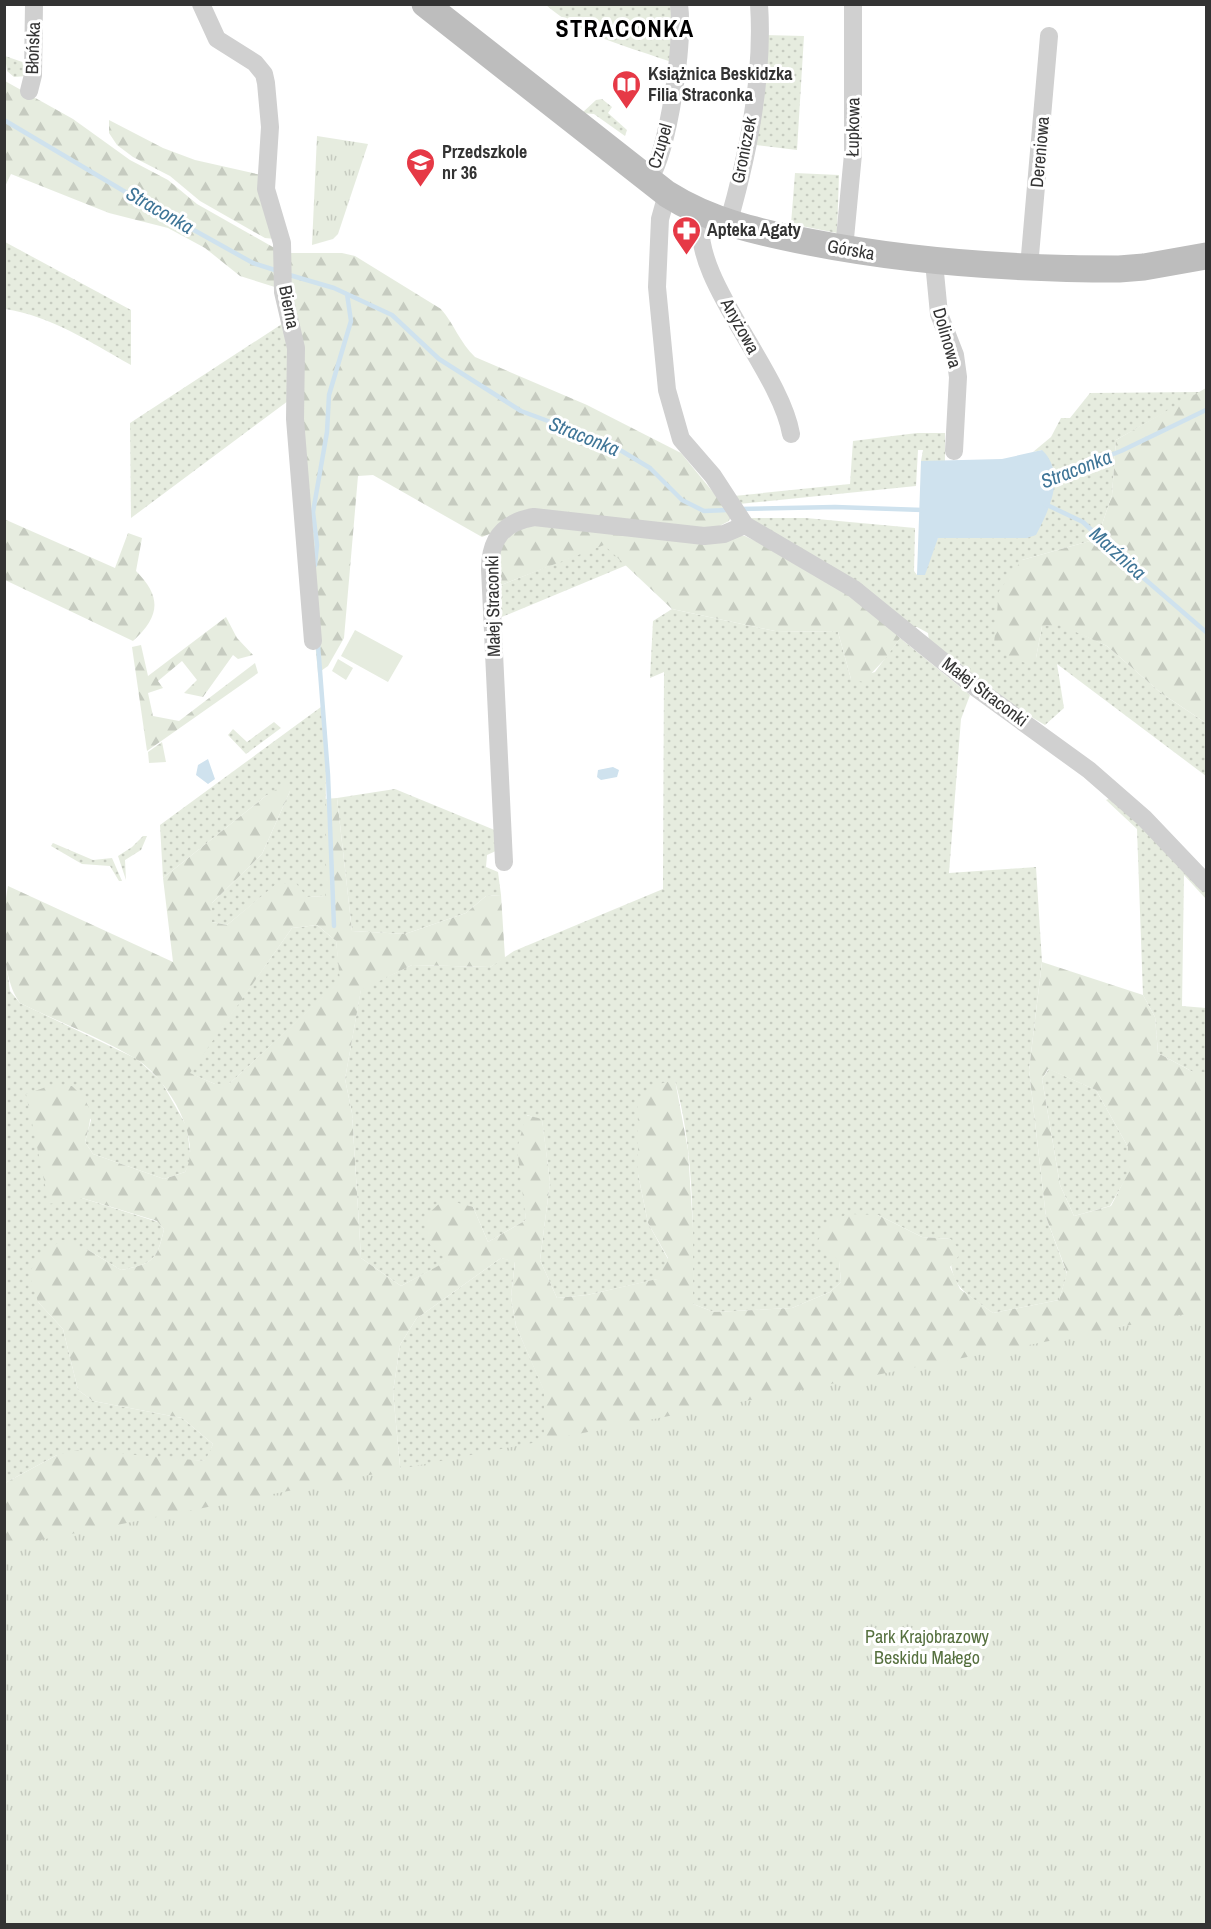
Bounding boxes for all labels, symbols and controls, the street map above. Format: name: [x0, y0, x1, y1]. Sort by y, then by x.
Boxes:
district label: STRACONKA: [555, 12, 695, 44]
street label: Błońska: [19, 21, 46, 75]
place label: Książnica Beskidzka Filia Straconka: [648, 61, 793, 107]
library icon: Książnica Beskidzka Filia Straconka: [611, 68, 643, 110]
street label: Łupkowa: [839, 97, 866, 157]
street label: Groniczek: [725, 114, 762, 185]
street label: Dereniowa: [1024, 115, 1055, 189]
street label: Czupel: [641, 120, 678, 171]
place label: Przedszkole nr 36: [442, 139, 527, 185]
school or university icon: Przedszkole nr 36: [405, 146, 437, 188]
water label: Straconka: [122, 179, 199, 240]
pharmacy icon: Apteka Agaty: [670, 214, 702, 256]
place label: Apteka Agaty: [707, 217, 802, 242]
street label: Górska: [825, 233, 877, 266]
street label: Bierna: [273, 283, 306, 331]
street label: Anyżowa: [715, 293, 766, 358]
street label: Dolinowa: [927, 305, 968, 371]
water label: Straconka: [545, 409, 623, 462]
water label: Straconka: [1037, 443, 1115, 494]
water label: Marźnica: [1084, 520, 1152, 585]
street label: Małej Straconki: [479, 555, 506, 657]
street label: Małej Straconki: [937, 651, 1033, 732]
park label: Park Krajobrazowy Beskidu Małego: [865, 1624, 990, 1670]

